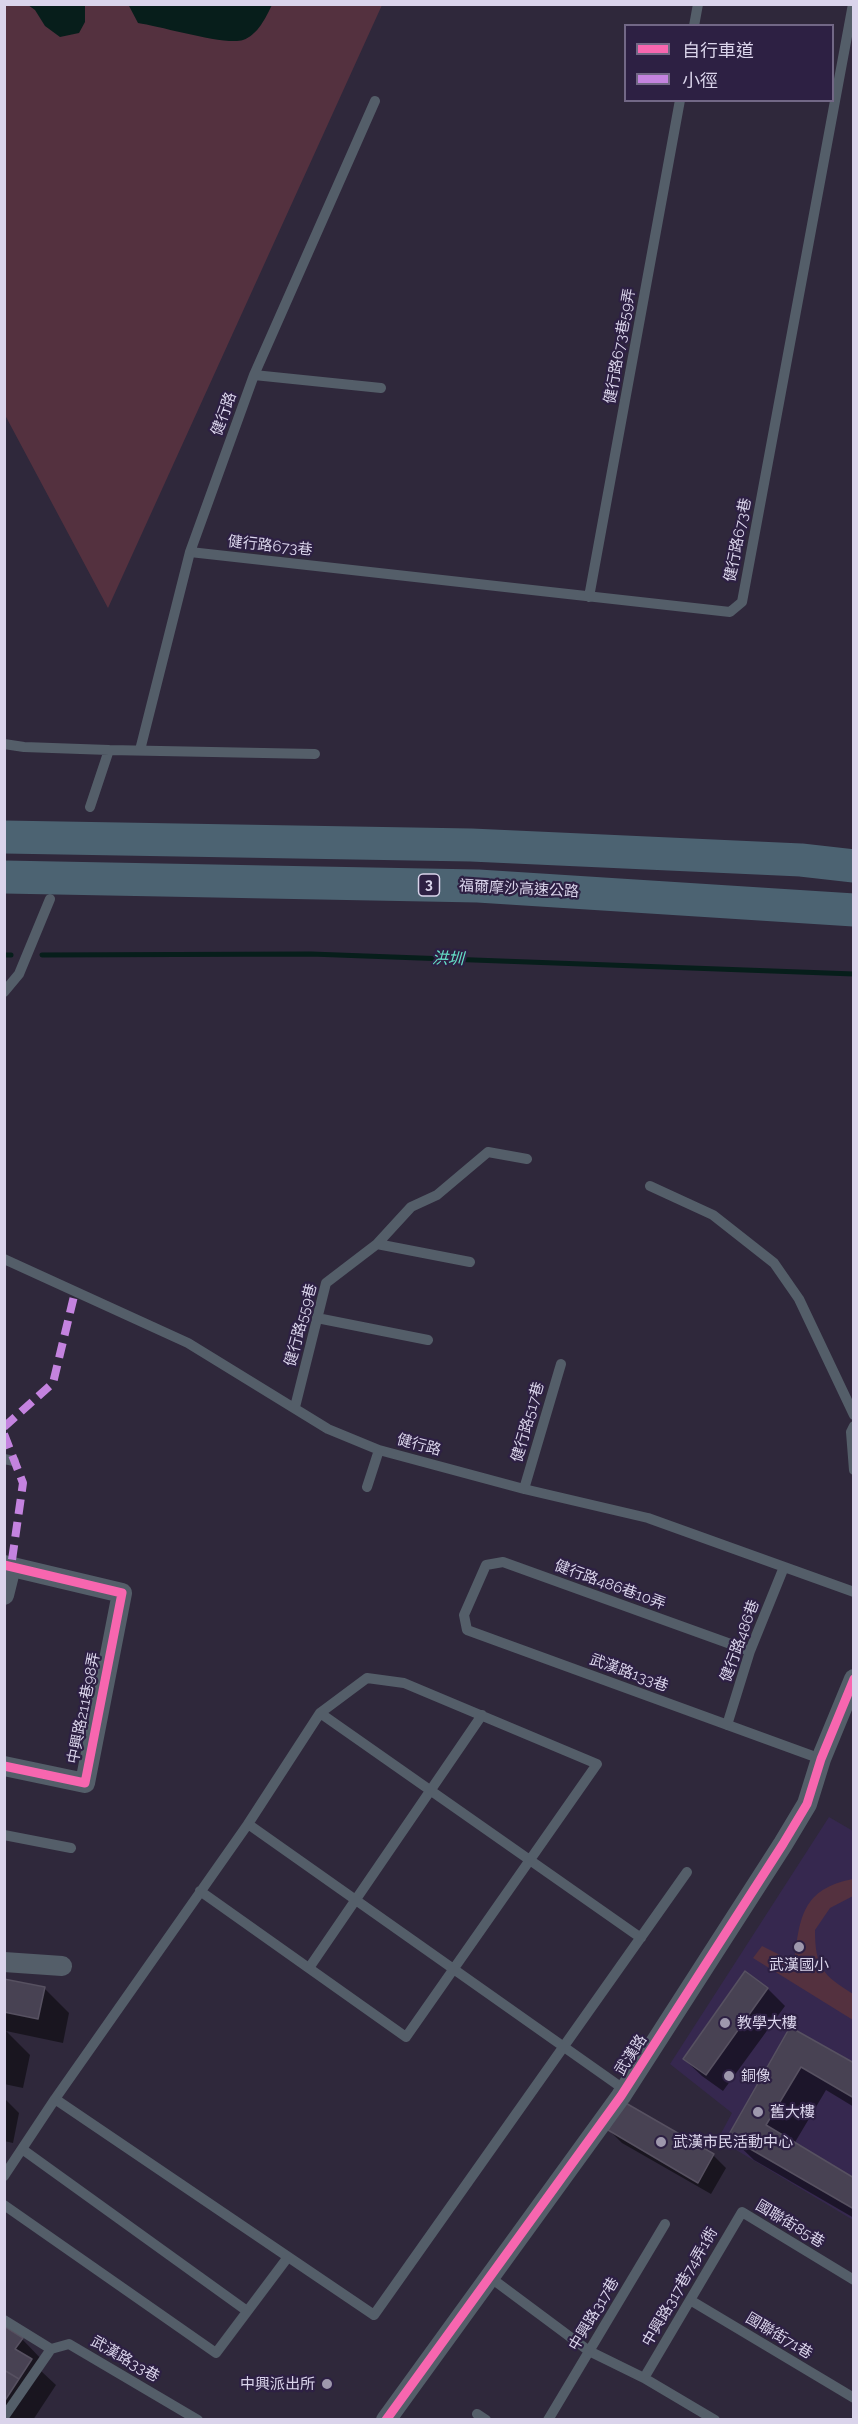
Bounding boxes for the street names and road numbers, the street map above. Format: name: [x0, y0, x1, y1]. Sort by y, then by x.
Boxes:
street label: 健行路673巷59弄: [601, 287, 639, 405]
street label: 健行路: [208, 390, 240, 438]
street label: 健行路673巷: [721, 497, 755, 583]
street label: 健行路673巷: [227, 533, 313, 559]
road number: 3: [418, 874, 440, 896]
street label: 福爾摩沙高速公路: [459, 877, 579, 901]
street label: 健行路559巷: [281, 1282, 321, 1368]
street label: 健行路517巷: [508, 1380, 548, 1464]
street label: 健行路: [395, 1430, 443, 1460]
street label: 健行路486巷10弄: [552, 1557, 668, 1613]
street label: 健行路486巷: [717, 1597, 763, 1685]
street label: 武漢路133巷: [587, 1650, 671, 1696]
street label: 中興路211巷98弄: [64, 1651, 104, 1765]
street label: 武漢路: [611, 2031, 651, 2079]
street label: 國聯街85巷: [752, 2196, 828, 2252]
street label: 中興路317巷74弄1衖: [639, 2224, 721, 2350]
street label: 中興路317巷: [565, 2274, 623, 2354]
street label: 國聯街71巷: [742, 2309, 816, 2363]
street label: 武漢路33巷: [88, 2332, 162, 2386]

